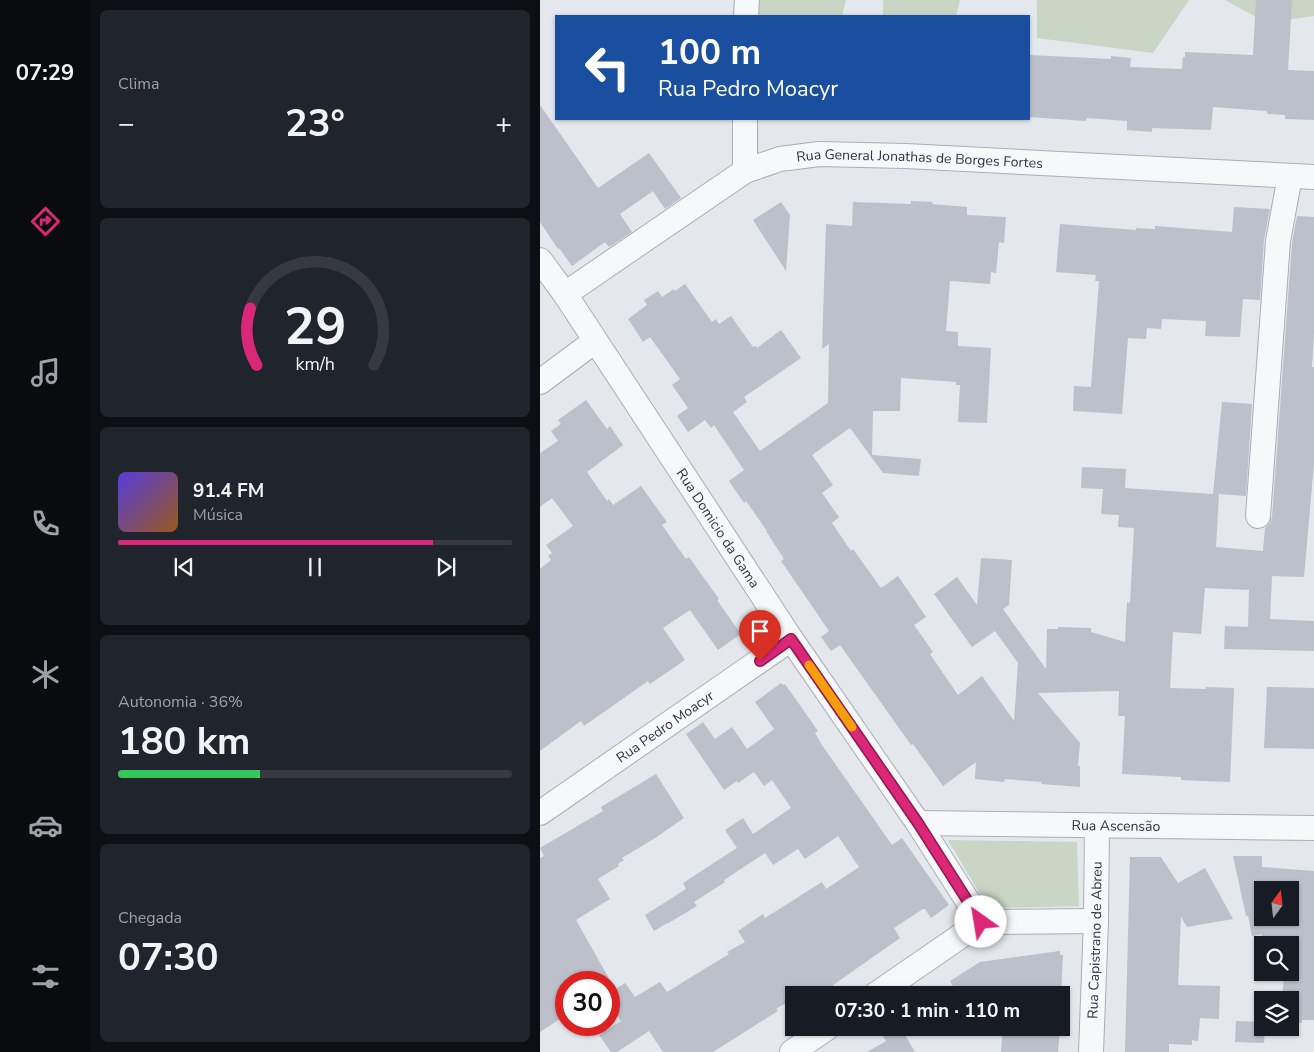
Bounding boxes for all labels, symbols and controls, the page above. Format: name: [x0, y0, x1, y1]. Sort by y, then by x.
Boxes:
text: 100 m: [658, 29, 761, 76]
icon: left: [575, 35, 640, 100]
text: 07:29: [16, 58, 74, 88]
text: Clima: [118, 73, 159, 95]
text: Rua Pedro Moacyr: [658, 74, 838, 104]
text: 23°: [285, 98, 345, 149]
text: −: [118, 105, 135, 143]
text: +: [495, 105, 512, 143]
street label: Rua General Jonathas de Borges Fortes: [795, 144, 1044, 173]
icon: directions: [28, 204, 63, 239]
text: 29: [284, 291, 346, 362]
text: km/h: [295, 352, 335, 376]
icon: music: [28, 355, 63, 390]
street label: Rua Domicio da Gama: [672, 465, 764, 591]
text: 91.4 FM: [193, 478, 264, 504]
text: Música: [193, 504, 243, 526]
icon: phone: [28, 506, 63, 541]
icon: previous: [170, 553, 198, 581]
icon: pause: [301, 553, 329, 581]
icon: next: [432, 553, 460, 581]
pin: [739, 610, 781, 661]
icon: arrive: [746, 617, 774, 645]
icon: climate: [28, 657, 63, 692]
street label: Rua Pedro Moacyr: [612, 686, 717, 767]
text: Autonomia · 36%: [118, 691, 243, 713]
text: 180 km: [118, 716, 250, 767]
icon: car: [28, 808, 63, 843]
street label: Rua Ascensão: [1071, 815, 1161, 836]
street label: Rua Capistrano de Abreu: [1083, 861, 1106, 1019]
north arrow: [1254, 881, 1299, 926]
map controls: [1254, 881, 1299, 1036]
position arrow: [954, 895, 1006, 947]
text: Chegada: [118, 907, 182, 929]
text: 07:30: [118, 932, 219, 983]
button: search: [1254, 936, 1299, 981]
icon: filters: [28, 959, 63, 994]
speed limit sign: 30: [555, 971, 620, 1036]
button: layers: [1254, 991, 1299, 1036]
text: 07:30 · 1 min · 110 m: [835, 998, 1020, 1024]

